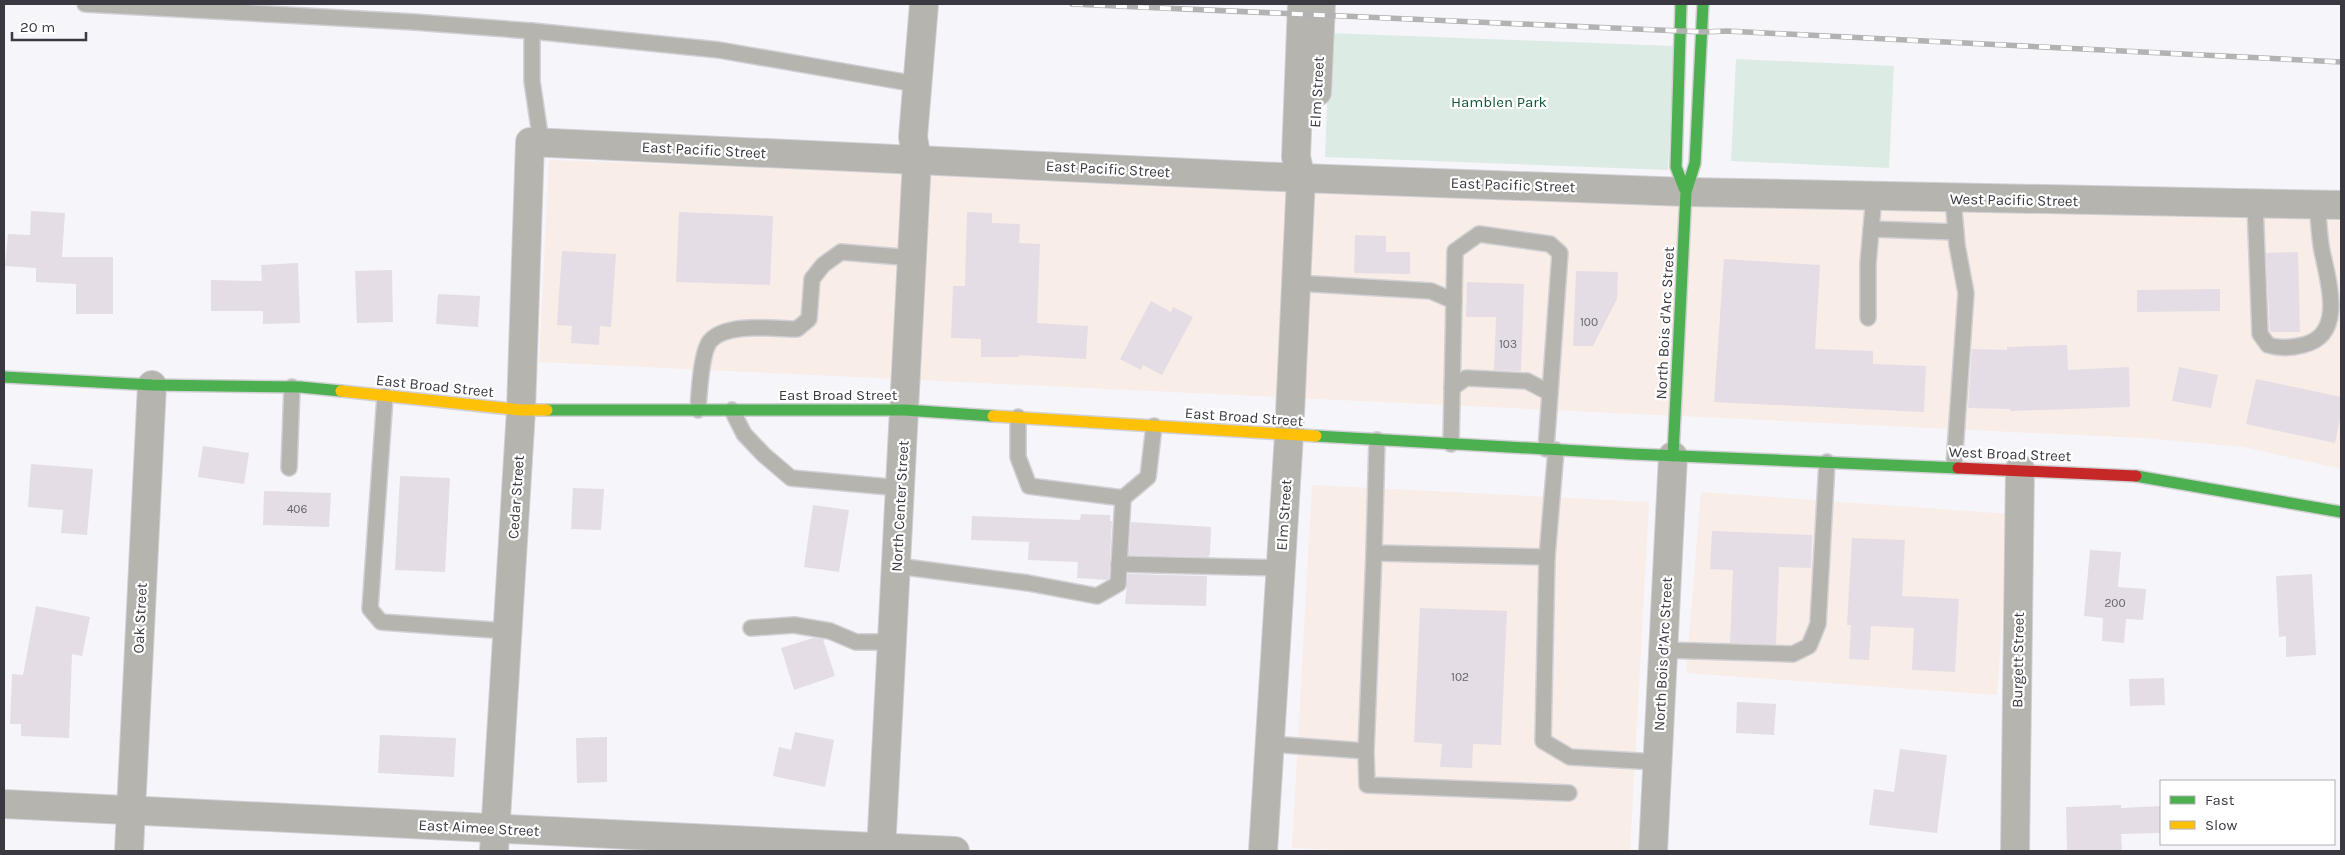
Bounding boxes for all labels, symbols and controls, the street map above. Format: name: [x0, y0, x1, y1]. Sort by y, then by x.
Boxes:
scale bar: [12, 10, 86, 42]
text: 20 m: [20, 18, 55, 36]
street label: Elm Street: [1306, 56, 1328, 128]
park label: Hamblen Park: [1451, 93, 1547, 111]
street label: East Pacific Street: [641, 138, 767, 162]
street label: East Pacific Street: [1045, 157, 1171, 181]
street label: East Pacific Street: [1450, 174, 1576, 196]
street label: West Pacific Street: [1950, 190, 2079, 210]
street label: North Bois d'Arc Street: [1652, 246, 1678, 400]
house number: 100: [1580, 315, 1598, 329]
house number: 103: [1499, 337, 1517, 351]
street label: East Broad Street: [375, 371, 495, 401]
street label: East Broad Street: [779, 386, 898, 404]
street label: East Broad Street: [1184, 404, 1304, 430]
street label: North Center Street: [888, 439, 912, 572]
street label: West Broad Street: [1948, 443, 2072, 465]
street label: Cedar Street: [504, 454, 528, 540]
street label: Elm Street: [1273, 478, 1295, 551]
house number: 406: [287, 502, 307, 516]
street label: North Bois d’Arc Street: [1650, 576, 1676, 731]
street label: Oak Street: [129, 582, 151, 654]
house number: 200: [2104, 596, 2126, 610]
street label: Burgett Street: [2008, 612, 2028, 708]
house number: 102: [1451, 670, 1469, 684]
legend: [2160, 780, 2335, 845]
text: Fast: [2205, 791, 2235, 809]
street label: East Aimee Street: [418, 816, 540, 840]
text: Slow: [2205, 816, 2237, 834]

